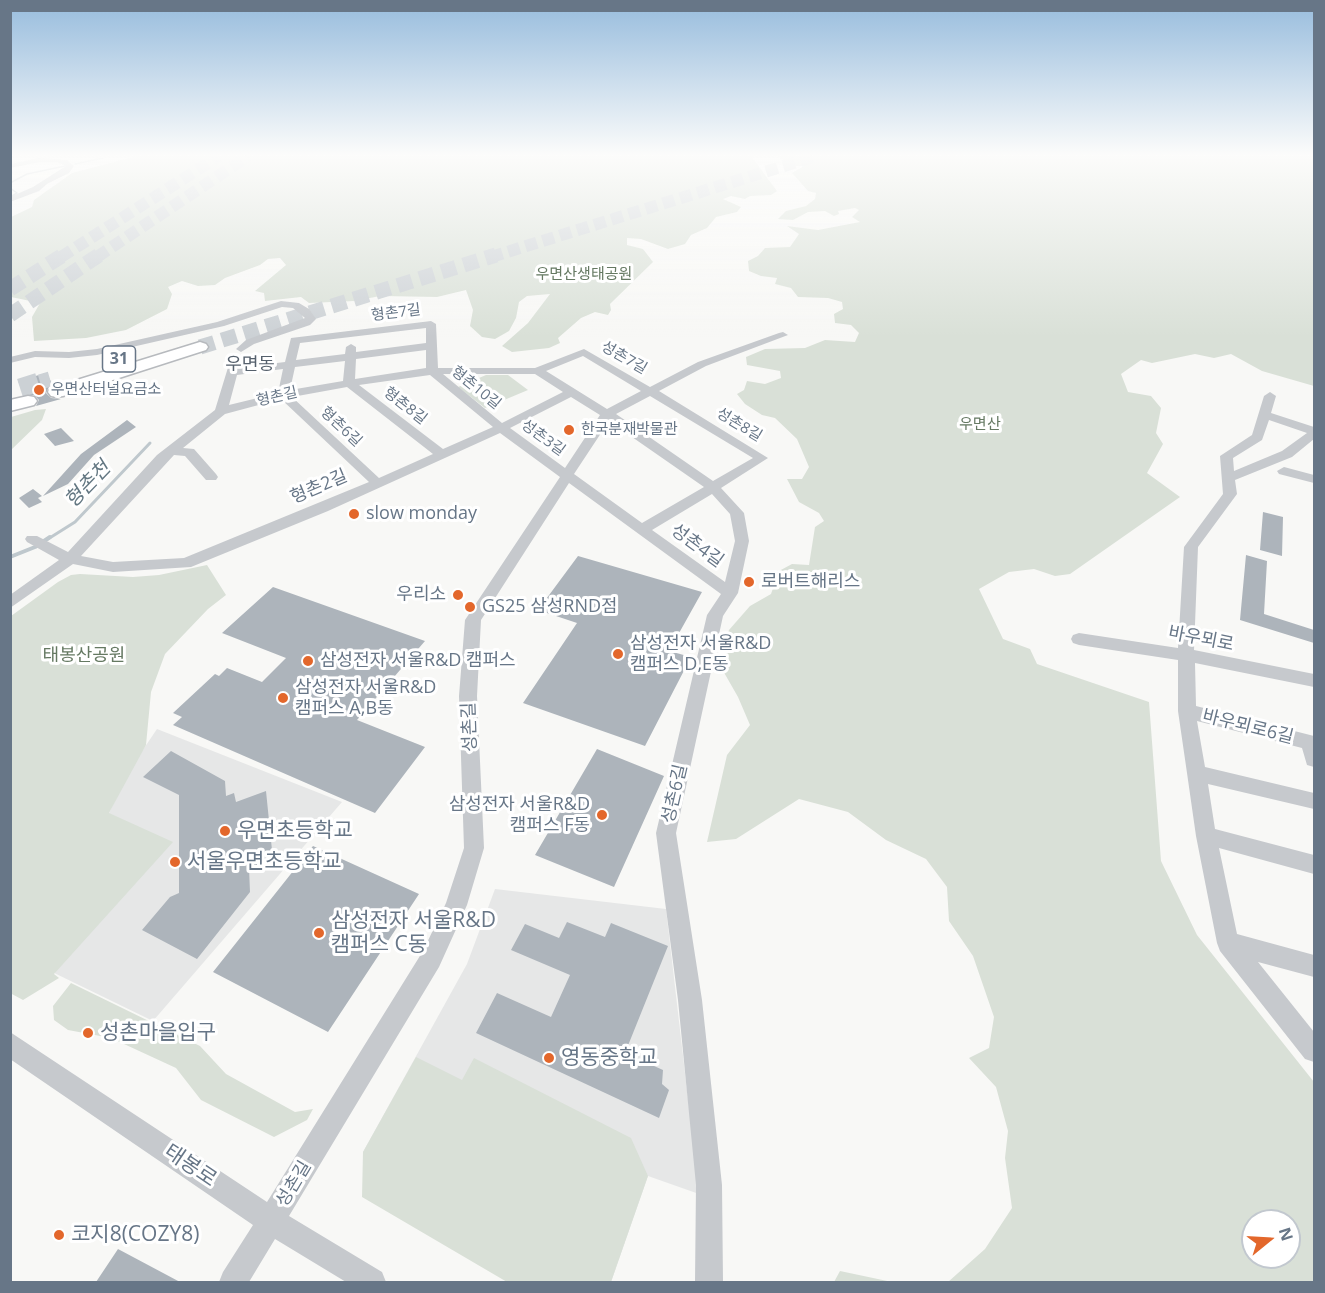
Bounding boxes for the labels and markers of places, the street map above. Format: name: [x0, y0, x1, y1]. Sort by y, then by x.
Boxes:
place label: 우면산터널요금소: [51, 381, 161, 399]
marker: 우면산터널요금소: [32, 383, 46, 397]
place label: 한국분재박물관: [581, 421, 678, 439]
marker: 한국분재박물관: [562, 423, 576, 437]
place label: slow monday: [366, 503, 477, 525]
marker: slow monday: [347, 507, 361, 521]
place label: 로버트해리스: [761, 571, 860, 593]
marker: 로버트해리스: [742, 575, 756, 589]
place label: 우리소: [396, 584, 446, 606]
marker: 우리소: [451, 588, 465, 602]
place label: GS25 삼성RND점: [482, 596, 618, 618]
marker: GS25 삼성RND점: [463, 600, 477, 614]
place label: 삼성전자 서울R&D 캠퍼스 D,E동: [630, 633, 771, 676]
marker: 삼성전자 서울R&D 캠퍼스 D,E동: [611, 647, 625, 661]
place label: 삼성전자 서울R&D 캠퍼스: [320, 650, 516, 672]
marker: 삼성전자 서울R&D 캠퍼스: [301, 654, 315, 668]
place label: 삼성전자 서울R&D 캠퍼스 A,B동: [295, 677, 436, 720]
marker: 삼성전자 서울R&D 캠퍼스 A,B동: [276, 691, 290, 705]
place label: 삼성전자 서울R&D 캠퍼스 F동: [449, 794, 590, 836]
marker: 삼성전자 서울R&D 캠퍼스 F동: [595, 808, 609, 822]
place label: 우면초등학교: [237, 818, 353, 844]
marker: 우면초등학교: [218, 824, 232, 838]
place label: 서울우면초등학교: [187, 849, 342, 875]
marker: 서울우면초등학교: [168, 855, 182, 869]
place label: 삼성전자 서울R&D 캠퍼스 C동: [331, 908, 496, 958]
marker: 삼성전자 서울R&D 캠퍼스 C동: [312, 926, 326, 940]
place label: 성촌마을입구: [100, 1020, 216, 1046]
marker: 성촌마을입구: [81, 1026, 95, 1040]
place label: 영동중학교: [561, 1045, 658, 1071]
marker: 영동중학교: [542, 1051, 556, 1065]
place label: 코지8(COZY8): [71, 1222, 199, 1248]
marker: 코지8(COZY8): [52, 1228, 66, 1242]

